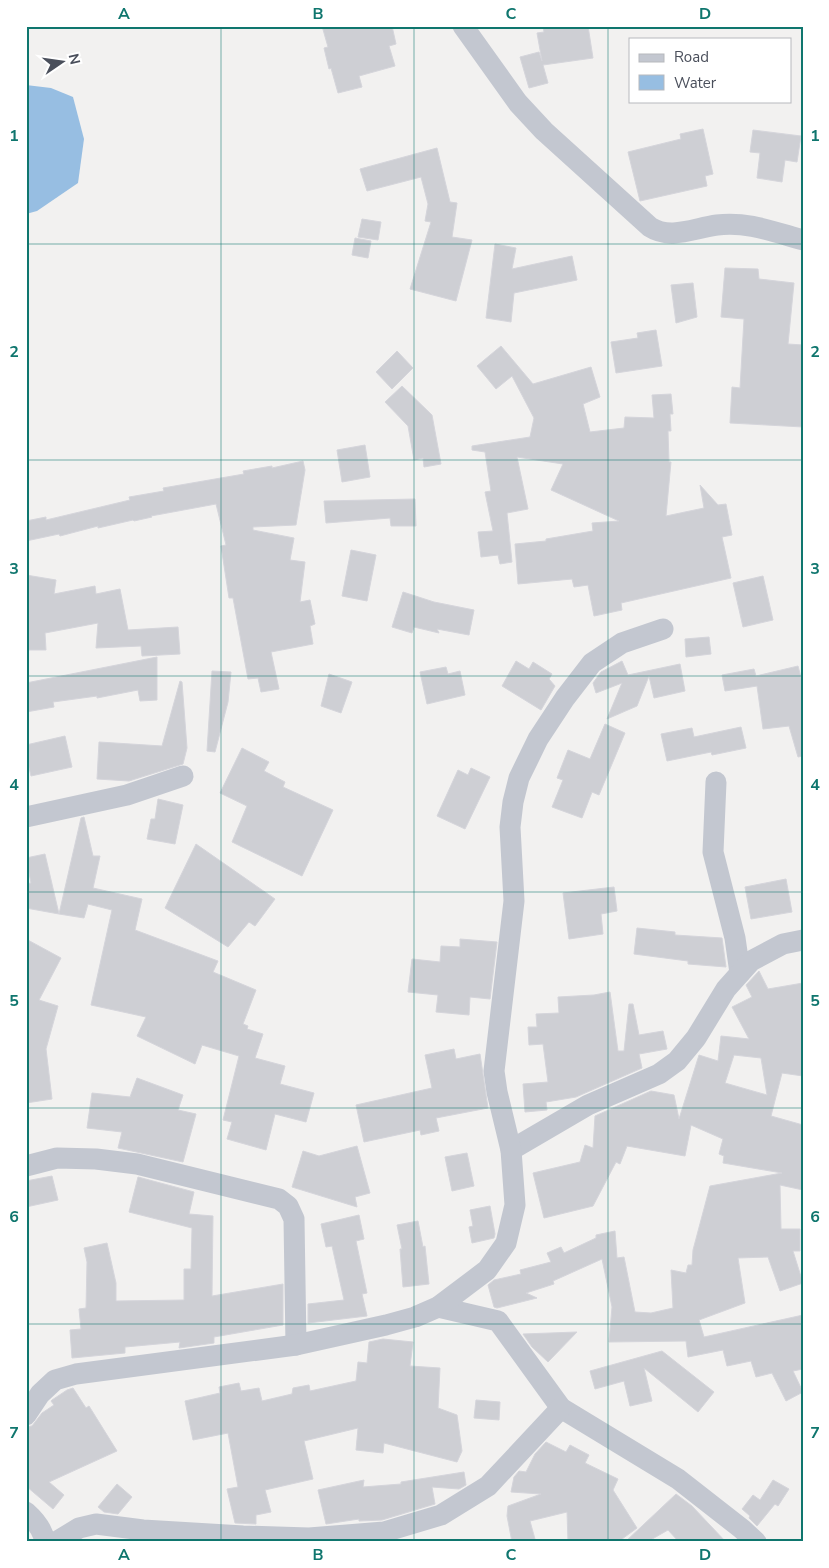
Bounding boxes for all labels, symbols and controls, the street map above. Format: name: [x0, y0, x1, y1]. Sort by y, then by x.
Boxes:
text: A: [118, 3, 130, 25]
text: B: [312, 3, 324, 25]
text: C: [506, 3, 517, 25]
text: D: [699, 3, 711, 25]
north arrow: [38, 38, 88, 88]
legend: [629, 38, 792, 102]
text: Road: [674, 47, 709, 67]
text: N: [64, 52, 85, 66]
text: Water: [674, 73, 717, 93]
text: 1: [9, 125, 19, 147]
text: 1: [810, 125, 820, 147]
text: 2: [9, 341, 19, 363]
text: 2: [810, 341, 820, 363]
text: 3: [9, 558, 19, 580]
text: 3: [810, 558, 820, 580]
text: 4: [9, 774, 19, 796]
text: 4: [810, 774, 820, 796]
text: 5: [9, 990, 19, 1012]
text: 5: [810, 990, 820, 1012]
text: 6: [9, 1206, 19, 1228]
text: 6: [810, 1206, 820, 1228]
text: 7: [9, 1422, 19, 1444]
text: 7: [810, 1422, 820, 1444]
text: A: [118, 1544, 130, 1566]
text: B: [312, 1544, 324, 1566]
text: C: [506, 1544, 517, 1566]
text: D: [699, 1544, 711, 1566]

